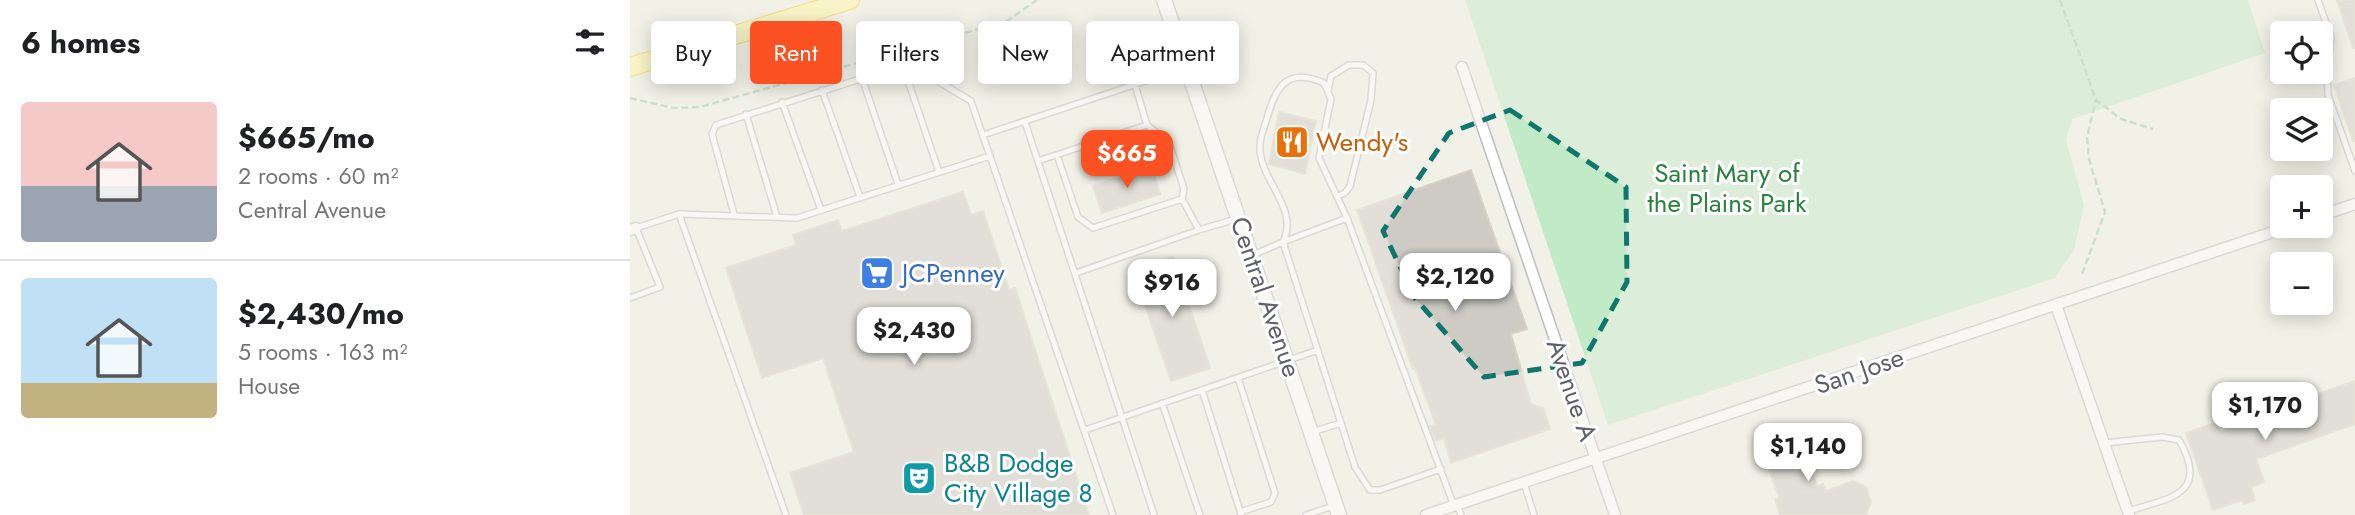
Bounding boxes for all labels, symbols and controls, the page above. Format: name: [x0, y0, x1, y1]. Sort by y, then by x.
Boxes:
text: 6 homes: [21, 21, 140, 64]
chip: Buy: [651, 21, 736, 84]
chip: Rent: [750, 21, 842, 84]
chip: Filters: [856, 21, 964, 84]
chip: New: [978, 21, 1072, 84]
chip: Apartment: [1086, 21, 1239, 84]
map controls: [2270, 21, 2333, 315]
button: locate: [2270, 21, 2333, 84]
icon: filters: [571, 23, 609, 61]
button: layers: [2270, 98, 2333, 161]
text: $665/mo: [238, 116, 375, 159]
restaurant icon: Wendy's: [1273, 123, 1311, 161]
place label: Wendy's: [1316, 123, 1408, 161]
icon: home: [77, 130, 161, 214]
pin: $665: [1086, 130, 1168, 190]
text: $665: [1097, 136, 1157, 170]
park label: Saint Mary of the Plains Park: [1648, 154, 1807, 222]
text: 2 rooms · 60 m²: [238, 159, 398, 193]
button: +: [2270, 175, 2333, 238]
text: Central Avenue: [238, 193, 386, 227]
street label: Central Avenue: [1221, 212, 1311, 382]
button: −: [2270, 252, 2333, 315]
supermarket icon: JCPenney: [858, 254, 896, 292]
place label: JCPenney: [899, 254, 1005, 292]
pin: $2,120: [1398, 254, 1512, 313]
text: $2,120: [1416, 259, 1494, 293]
pin: $916: [1131, 260, 1213, 319]
text: $916: [1144, 265, 1200, 299]
text: $2,430/mo: [238, 292, 404, 335]
icon: home: [77, 306, 161, 390]
pin: $2,430: [857, 308, 971, 367]
text: $2,430: [873, 313, 955, 347]
street label: Avenue A: [1537, 334, 1607, 447]
text: 5 rooms · 163 m²: [238, 335, 407, 369]
street label: San Jose: [1809, 338, 1909, 404]
text: House: [238, 369, 300, 403]
pin: $1,170: [2208, 382, 2322, 442]
text: $1,170: [2228, 388, 2302, 422]
pin: $1,140: [1751, 424, 1865, 483]
text: $1,140: [1770, 429, 1846, 463]
place label: B&B Dodge City Village 8: [944, 444, 1093, 512]
theatre icon: B&B Dodge City Village 8: [900, 459, 938, 497]

